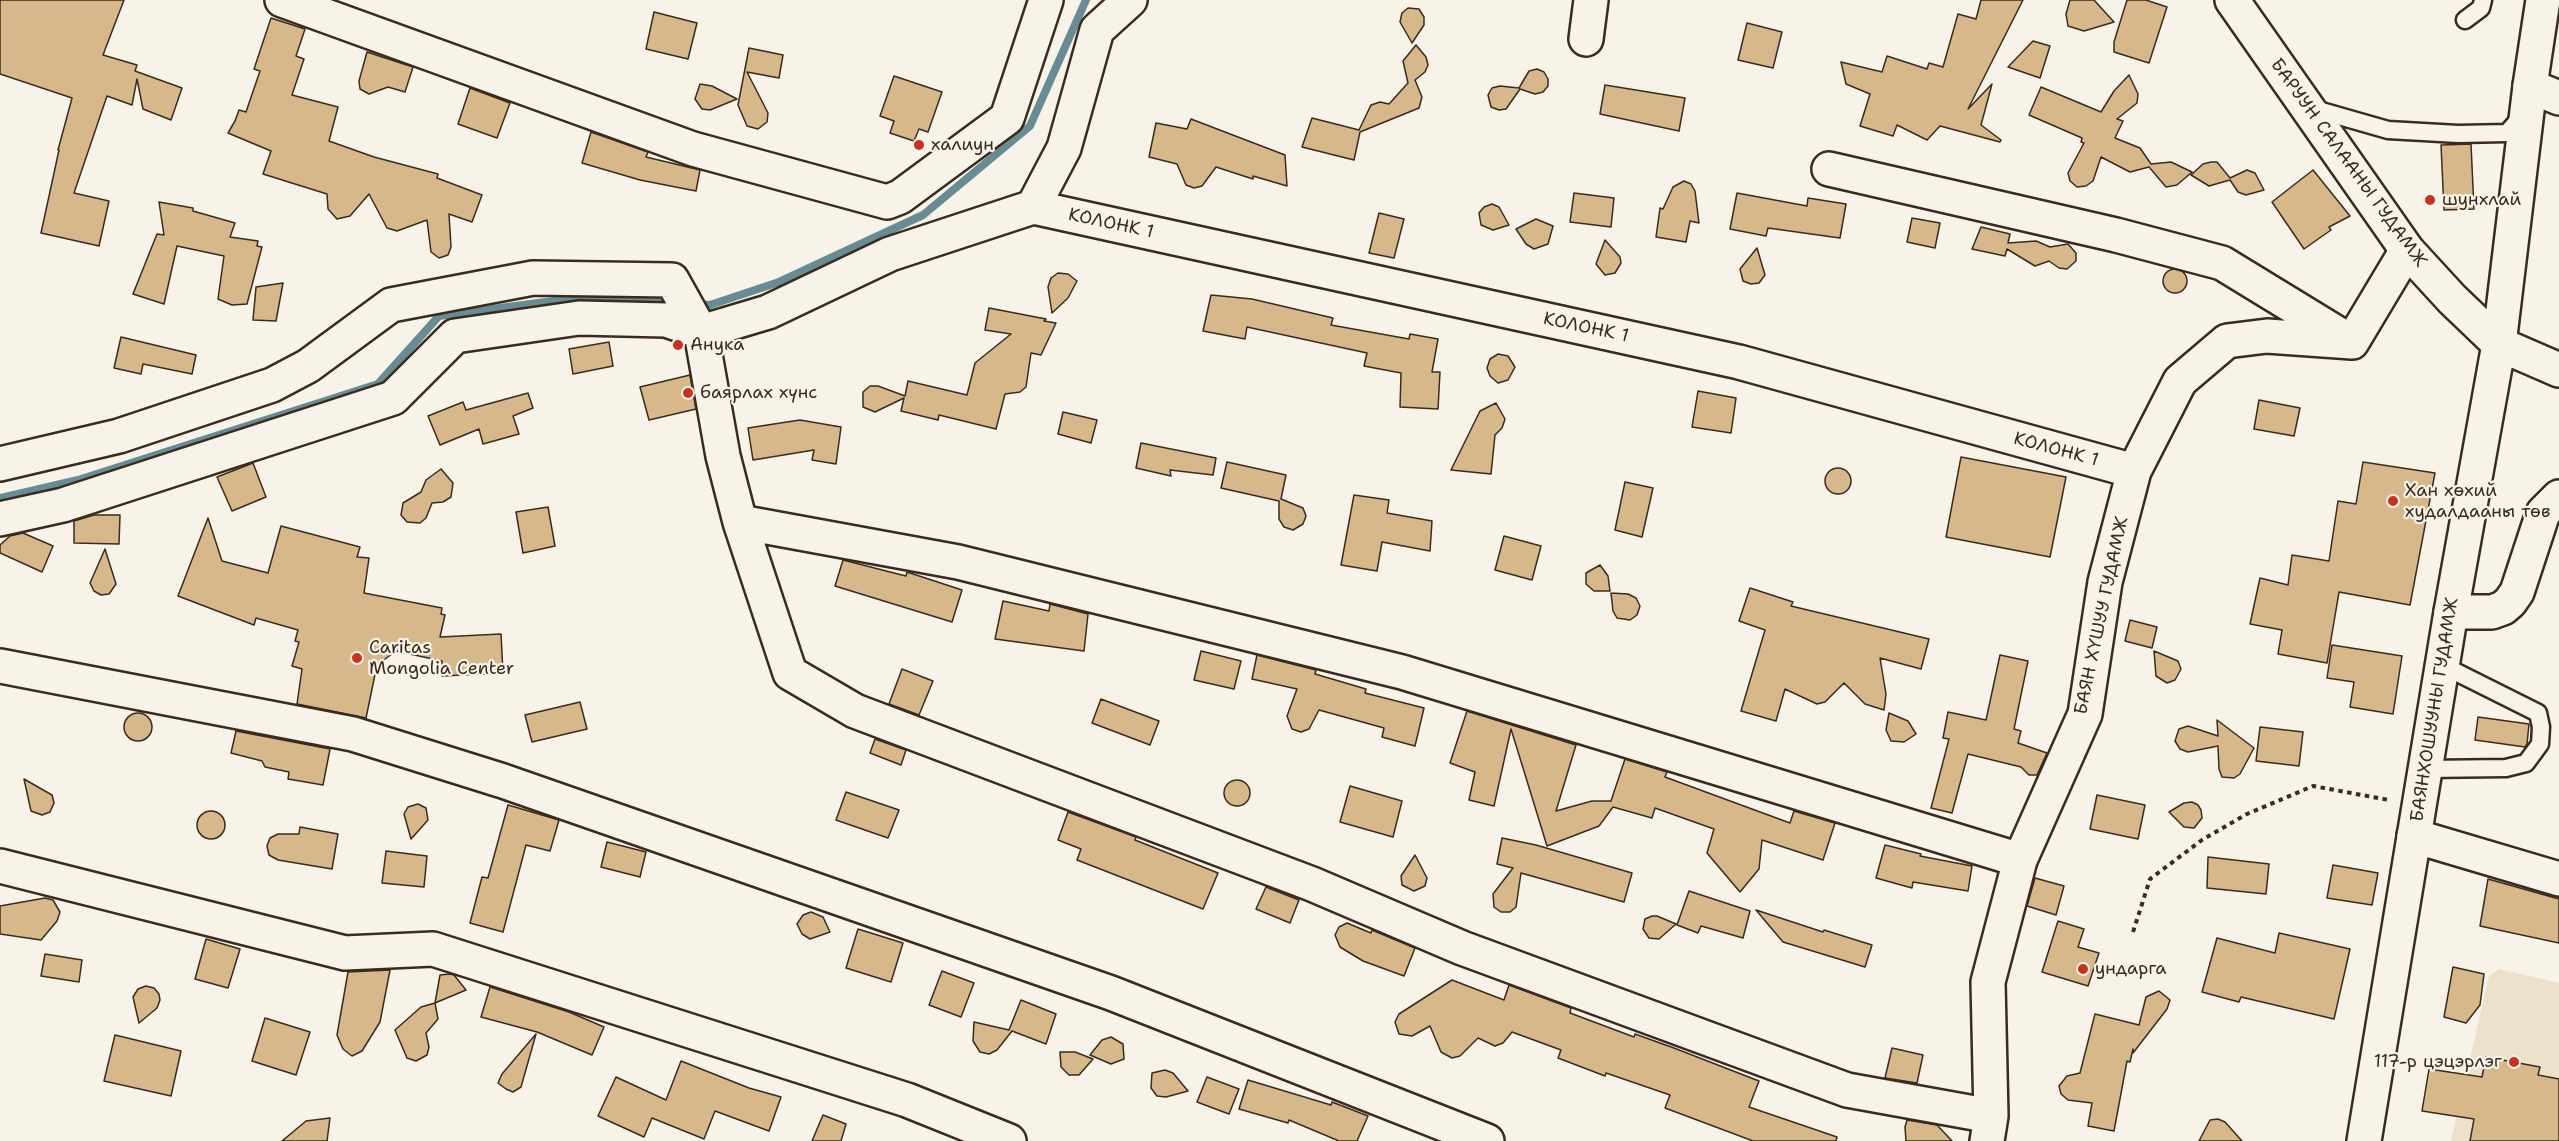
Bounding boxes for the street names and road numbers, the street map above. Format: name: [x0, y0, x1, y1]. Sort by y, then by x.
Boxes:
street label: БАРУУН САЛААНЫ ГУДАМЖ: [2265, 55, 2431, 271]
street label: КОЛОНК 1: [1066, 204, 1156, 244]
street label: КОЛОНК 1: [1541, 308, 1631, 348]
street label: КОЛОНК 1: [2011, 428, 2101, 472]
street label: БАЯН ХҮШУУ ГУДАМЖ: [2070, 515, 2134, 717]
street label: БАЯНХОШУУНЫ ГУДАМЖ: [2407, 597, 2463, 823]

